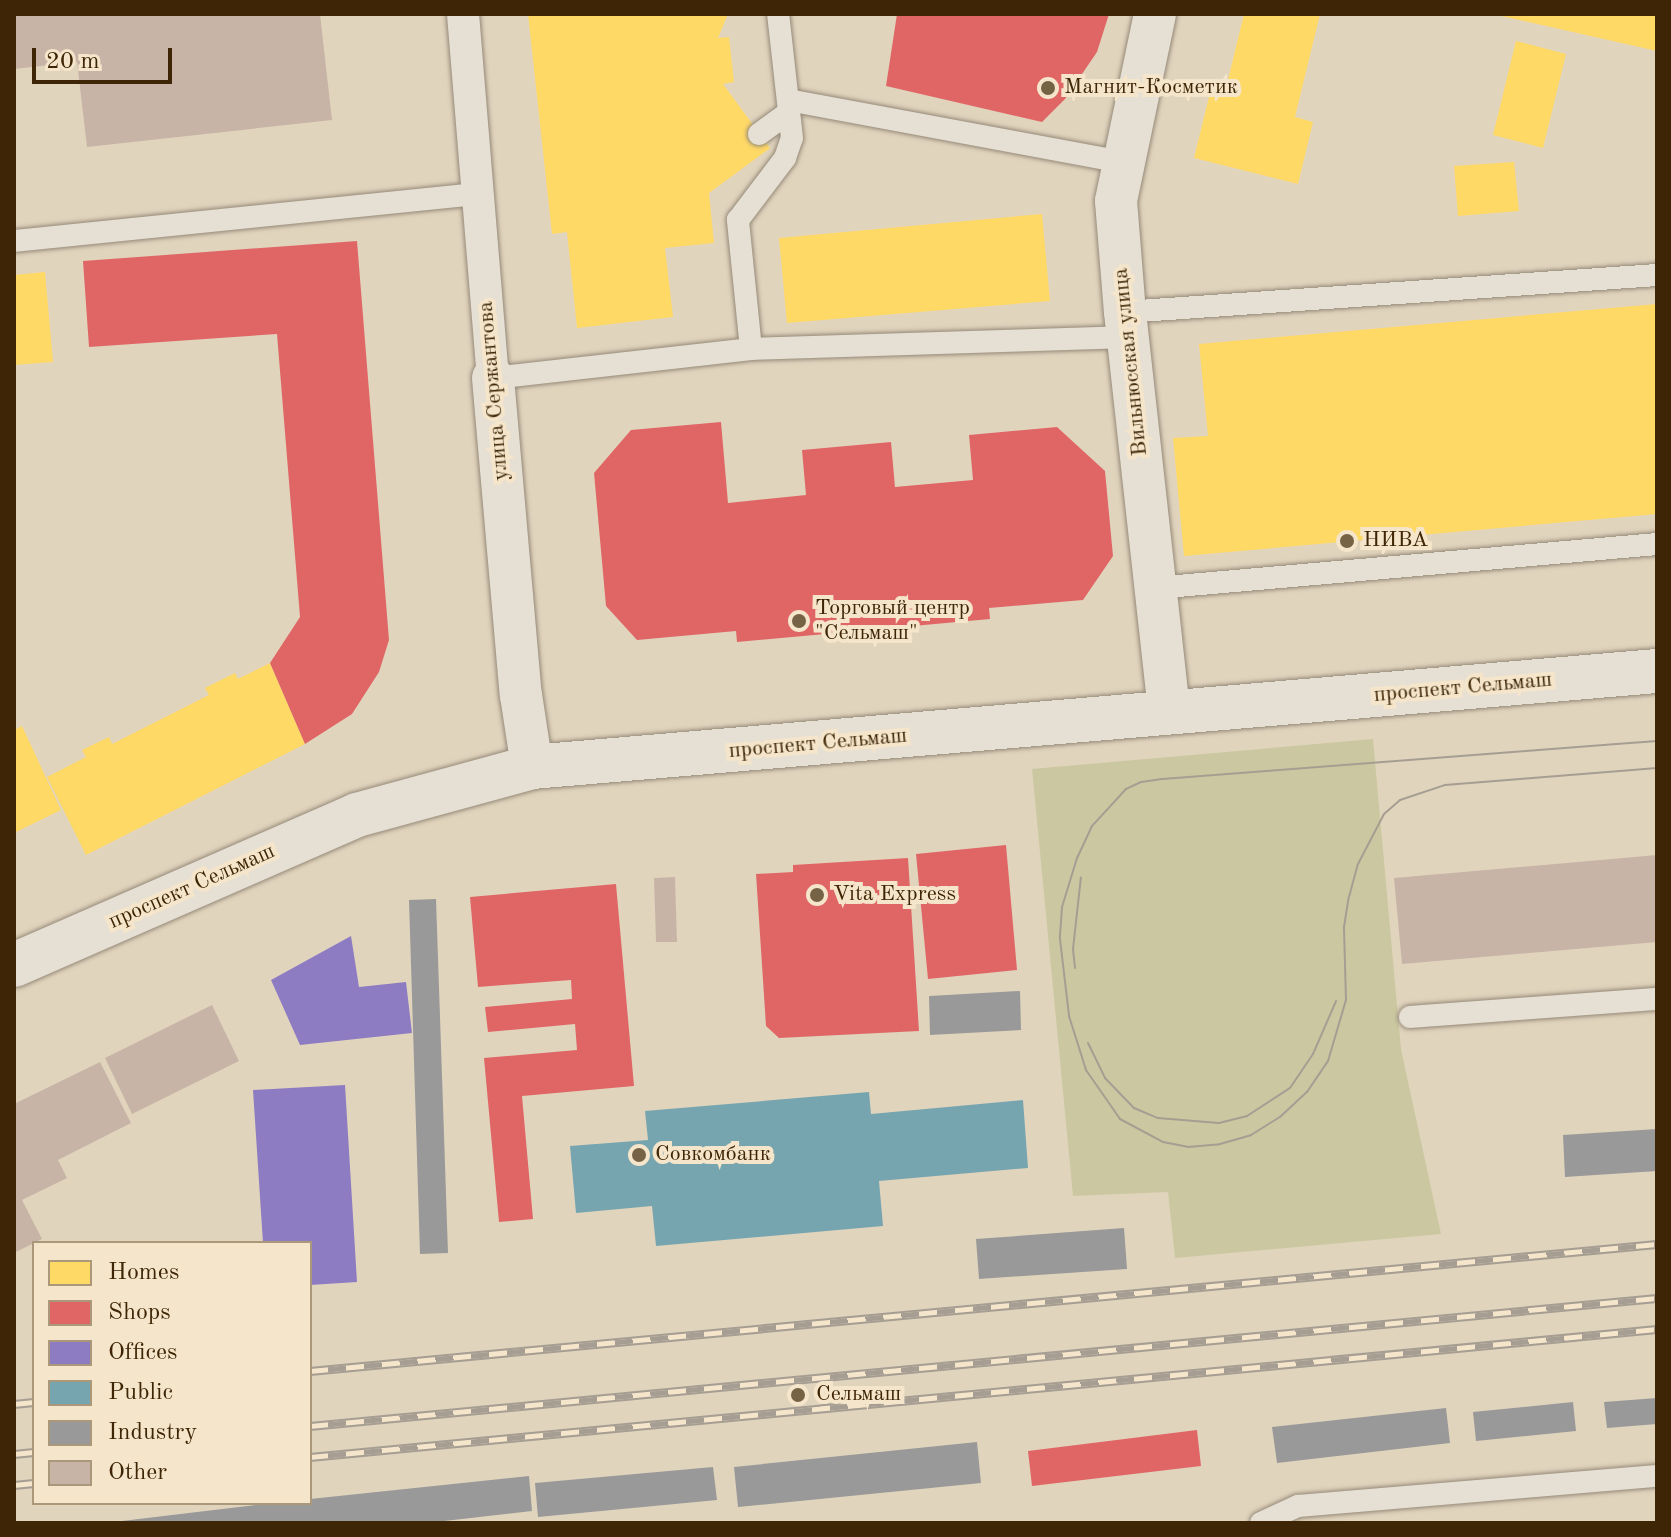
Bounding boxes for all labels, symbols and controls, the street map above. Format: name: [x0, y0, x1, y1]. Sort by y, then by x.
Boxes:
scale bar: [36, 32, 176, 82]
text: 20 m: [46, 50, 100, 74]
place label: Магнит-Косметик: [1064, 75, 1238, 101]
marker: Магнит-Косметик: [1039, 79, 1057, 97]
street label: Вильнюсская улица: [1108, 267, 1154, 457]
street label: улица Сержантова: [473, 300, 515, 482]
place label: НИВА: [1363, 528, 1428, 554]
marker: НИВА: [1338, 532, 1356, 550]
place label: Торговый центр "Сельмаш": [815, 595, 970, 646]
marker: Торговый центр "Сельмаш": [790, 612, 808, 630]
street label: проспект Сельмаш: [1373, 667, 1553, 709]
street label: проспект Сельмаш: [728, 723, 908, 765]
street label: проспект Сельмаш: [105, 839, 279, 935]
place label: Vita Express: [833, 882, 956, 908]
marker: Vita Express: [808, 886, 826, 904]
place label: Совкомбанк: [655, 1142, 771, 1168]
marker: Совкомбанк: [630, 1146, 648, 1164]
legend: [32, 1241, 312, 1505]
text: Homes: [108, 1261, 179, 1285]
text: Shops: [108, 1301, 171, 1325]
text: Offices: [108, 1341, 177, 1365]
text: Public: [108, 1381, 173, 1405]
place label: Сельмаш: [816, 1382, 901, 1408]
marker: Сельмаш: [787, 1384, 809, 1406]
text: Industry: [108, 1421, 197, 1445]
text: Other: [108, 1461, 167, 1485]

